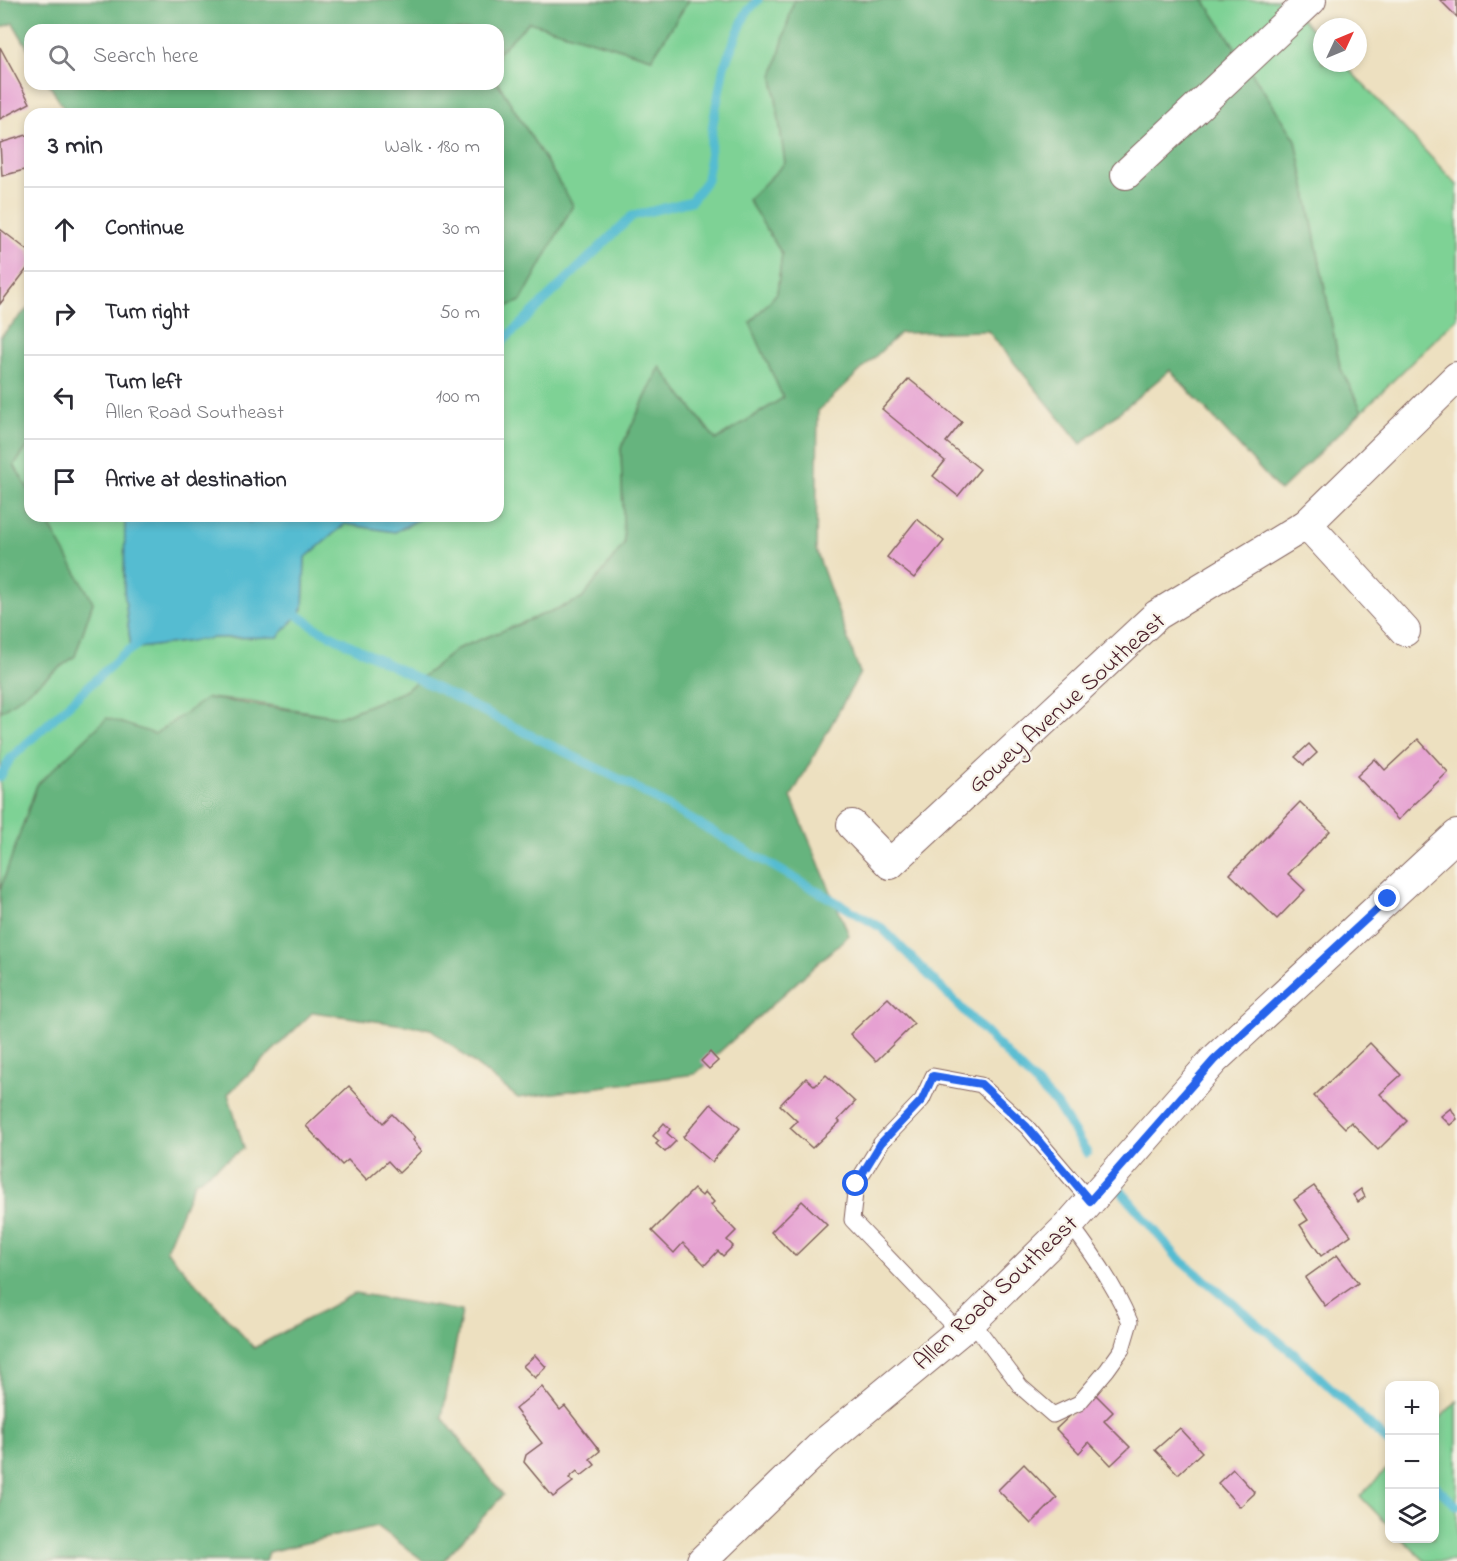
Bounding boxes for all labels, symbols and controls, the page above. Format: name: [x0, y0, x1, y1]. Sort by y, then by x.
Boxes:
north arrow: [1313, 18, 1367, 72]
search box: [24, 24, 504, 90]
icon: search: [45, 41, 78, 74]
text: Search here: [93, 41, 198, 73]
text: 3 min: [48, 128, 103, 166]
text: Walk · 180 m: [384, 133, 480, 162]
icon: ahead: [48, 213, 81, 246]
text: Continue: [105, 213, 184, 245]
text: 30 m: [443, 215, 480, 244]
icon: right: [48, 297, 81, 330]
text: Turn right: [105, 297, 190, 329]
text: 50 m: [439, 299, 480, 328]
text: Turn left: [105, 367, 182, 399]
icon: left: [48, 381, 81, 414]
text: 100 m: [436, 383, 480, 412]
text: Allen Road Southeast: [105, 399, 284, 428]
icon: arrive: [48, 465, 81, 498]
text: Arrive at destination: [105, 465, 287, 497]
street label: Gowey Avenue Southeast: [961, 605, 1175, 803]
route end: [1374, 885, 1400, 911]
route start: [842, 1170, 868, 1196]
street label: Allen Road Southeast: [906, 1208, 1087, 1380]
map controls: [1385, 1381, 1439, 1543]
button: +: [1385, 1381, 1439, 1435]
button: −: [1385, 1435, 1439, 1489]
button: layers: [1385, 1489, 1439, 1543]

